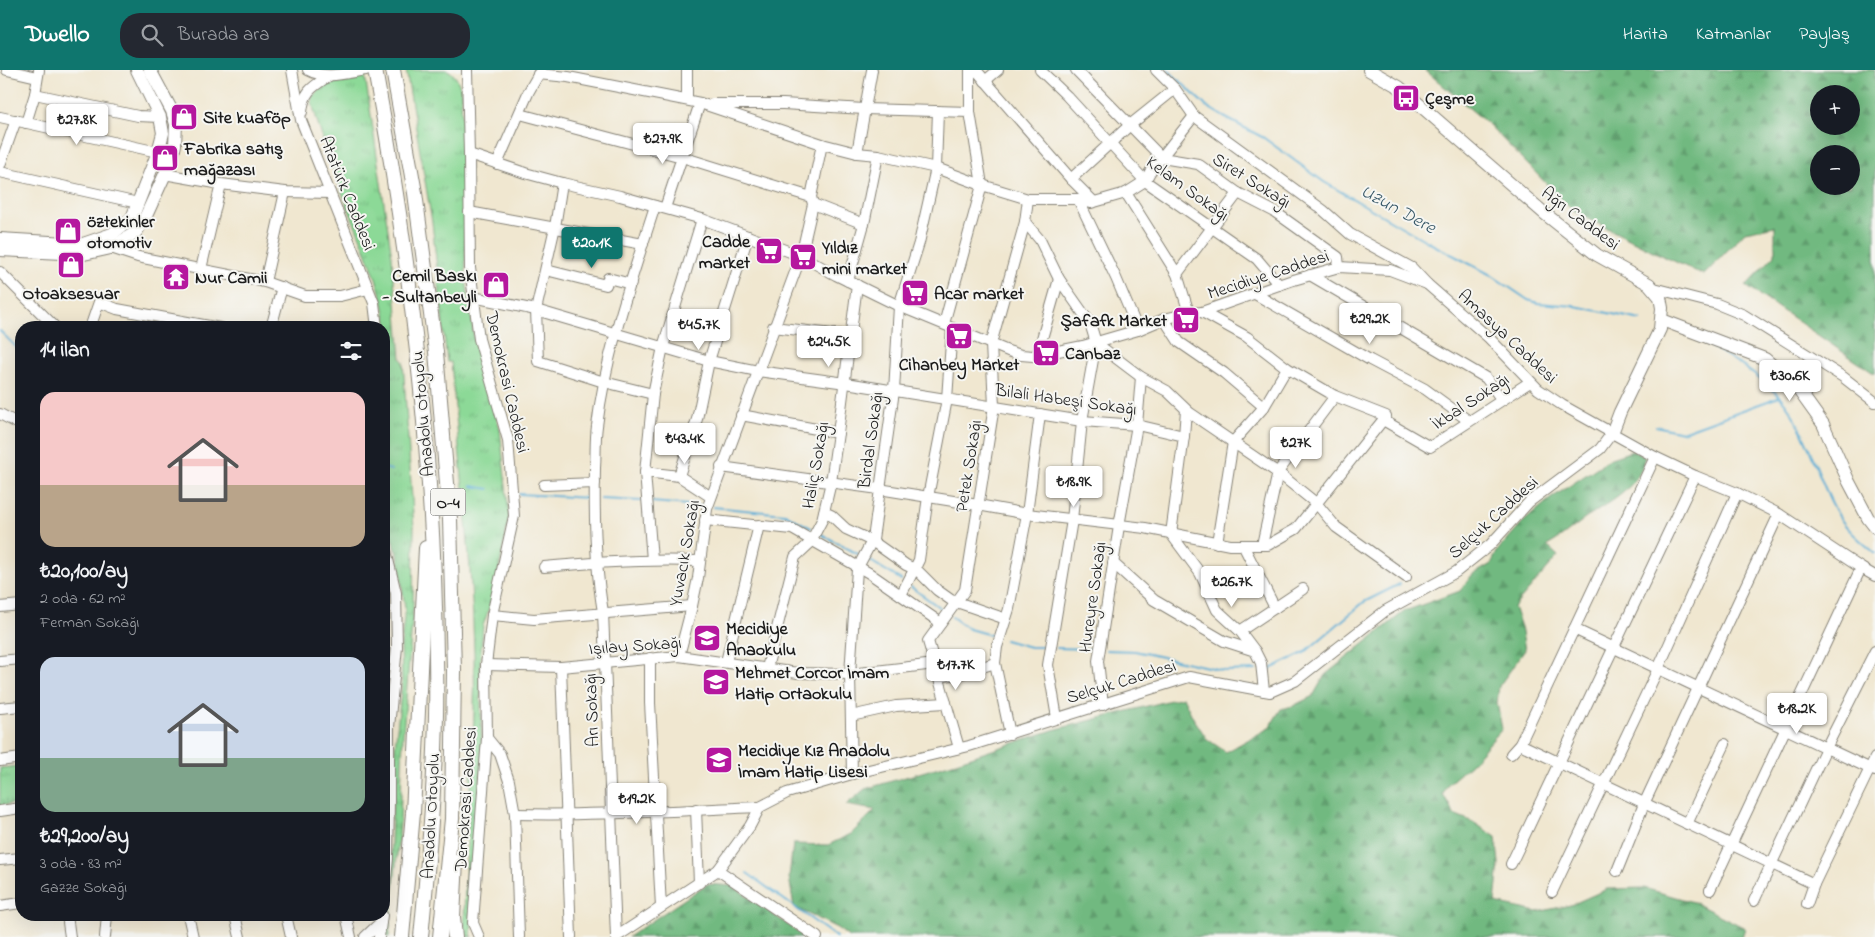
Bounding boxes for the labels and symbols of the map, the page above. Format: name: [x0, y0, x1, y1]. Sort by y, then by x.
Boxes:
bus stop icon: Çeşme: [1391, 83, 1421, 113]
place label: Çeşme: [1425, 87, 1475, 113]
shop icon: Site kuaföp: [169, 102, 199, 132]
pin: ₺27.8K: [36, 104, 118, 146]
place label: Site kuaföp: [203, 106, 291, 132]
pin: ₺27.9K: [622, 122, 704, 165]
street label: Atatürk Caddesi: [311, 133, 381, 255]
place label: Fabrika satış mağazası: [183, 137, 283, 185]
shop icon: Fabrika satış mağazası: [150, 143, 180, 173]
street label: Siret Sokağı: [1206, 147, 1295, 217]
street label: Kelam Sokağı: [1139, 150, 1234, 230]
water label: Uzun Dere: [1355, 179, 1441, 243]
street label: Ağrı Caddesi: [1534, 181, 1625, 259]
place label: öztekinler otomotiv: [87, 210, 155, 257]
shop icon: öztekinler otomotiv: [53, 216, 83, 246]
pin: ₺20.1K: [551, 226, 633, 269]
place label: Cadde market: [699, 230, 751, 277]
supermarket icon: Cadde market: [754, 236, 784, 266]
place label: Yıldız mini market: [821, 236, 908, 283]
supermarket icon: Yıldız mini market: [788, 242, 818, 272]
street label: Mecidiye Caddesi: [1204, 244, 1333, 308]
shop icon: Otoaksesuar: [56, 250, 86, 280]
temple icon: Nur Camii: [161, 262, 191, 292]
place label: Cemil Baskı - Sultanbeyli: [381, 264, 477, 312]
place label: Nur Camii: [195, 266, 268, 292]
shop icon: Cemil Baskı - Sultanbeyli: [481, 270, 511, 300]
supermarket icon: Acar market: [900, 278, 930, 308]
place label: Otoaksesuar: [23, 282, 120, 308]
place label: Acar market: [934, 282, 1025, 308]
street label: Amasya Caddesi: [1451, 284, 1562, 391]
pin: ₺29.2K: [1329, 302, 1411, 345]
supermarket icon: Şafafk Market: [1171, 305, 1201, 335]
street label: Demokrasi Caddesi: [477, 308, 535, 456]
pin: ₺45.7K: [658, 308, 740, 351]
place label: Şafafk Market: [1060, 309, 1168, 335]
supermarket icon: Cihanbey Market: [944, 321, 974, 351]
pin: ₺24.5K: [788, 326, 870, 368]
supermarket icon: Canbaz: [1031, 338, 1061, 368]
place label: Canbaz: [1065, 342, 1121, 368]
street label: Anadolu Otoyolu: [406, 350, 442, 478]
place label: Cihanbey Market: [899, 353, 1020, 380]
pin: ₺30.6K: [1749, 360, 1831, 402]
street label: İkbal Sokağı: [1427, 368, 1516, 438]
street label: Bilali Habeşi Sokağı: [992, 378, 1138, 425]
street label: Birdal Sokağı: [852, 390, 893, 492]
street label: Petek Sokağı: [950, 418, 991, 515]
street label: Haliç Sokağı: [797, 420, 838, 511]
pin: ₺43.4K: [644, 422, 726, 465]
pin: ₺27K: [1266, 426, 1326, 469]
pin: ₺18.9K: [1033, 466, 1115, 508]
street label: Selçuk Caddesi: [1443, 471, 1545, 566]
road number: O-4: [430, 488, 466, 516]
street label: Yuvacık Sokağı: [664, 498, 709, 609]
street label: Hureyre Sokağı: [1073, 540, 1116, 655]
pin: ₺26.7K: [1191, 566, 1273, 608]
place label: Mecidiye Anaokulu: [726, 617, 796, 664]
school or university icon: Mecidiye Anaokulu: [692, 623, 722, 653]
street label: Işılay Sokağı: [588, 631, 683, 664]
pin: ₺17.7K: [915, 648, 997, 691]
street label: Selçuk Caddesi: [1063, 654, 1180, 712]
place label: Mehmet Corcor İmam Hatip Ortaokulu: [735, 661, 889, 708]
school or university icon: Mehmet Corcor İmam Hatip Ortaokulu: [701, 667, 731, 697]
street label: Arı Sokağı: [579, 673, 608, 747]
pin: ₺18.2K: [1756, 692, 1838, 735]
street label: Demokrasi Caddesi: [449, 726, 485, 873]
place label: Mecidiye Kız Anadolu İmam Hatip Lisesi: [738, 739, 890, 786]
school or university icon: Mecidiye Kız Anadolu İmam Hatip Lisesi: [704, 745, 734, 775]
street label: Anadolu Otoyolu: [416, 752, 448, 880]
pin: ₺19.2K: [596, 782, 678, 825]

